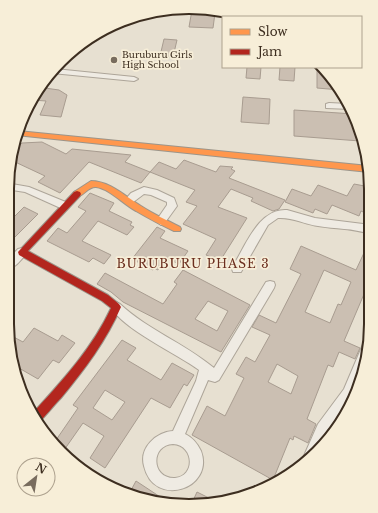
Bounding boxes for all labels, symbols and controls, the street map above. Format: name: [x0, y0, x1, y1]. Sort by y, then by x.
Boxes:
legend: [222, 16, 362, 68]
text: Slow: [258, 24, 288, 39]
text: Jam: [256, 44, 282, 59]
place label: Buruburu Girls High School: [122, 49, 192, 70]
marker: Buruburu Girls High School: [109, 55, 119, 65]
district label: BURUBURU PHASE 3: [116, 256, 270, 271]
north arrow: [16, 457, 56, 497]
text: N: [33, 460, 50, 477]

